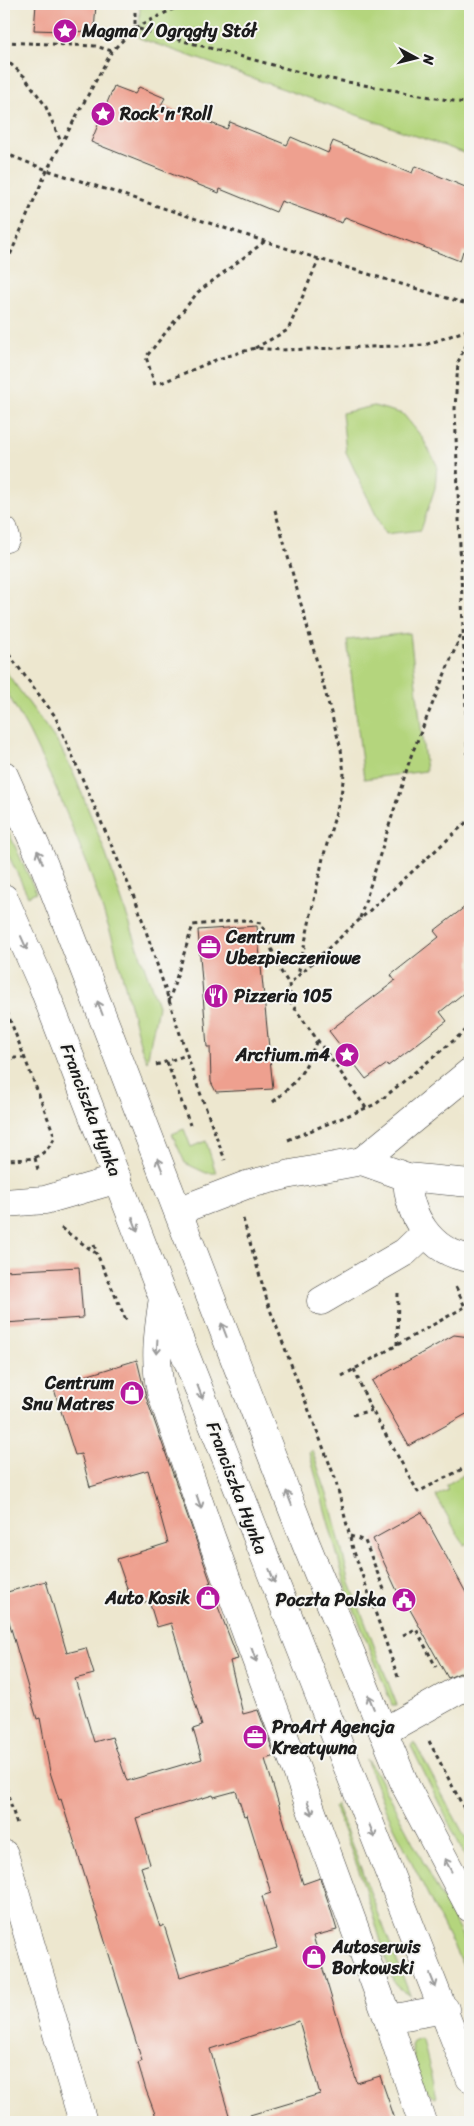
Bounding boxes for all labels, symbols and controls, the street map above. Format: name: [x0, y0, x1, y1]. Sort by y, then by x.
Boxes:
place label: Magma / Ogrągły Stół: [81, 15, 258, 47]
place icon: Magma / Ogrągły Stół: [52, 18, 78, 44]
north arrow: [392, 32, 442, 82]
text: N: [415, 52, 442, 66]
place label: Rock'n'Roll: [119, 98, 213, 130]
place icon: Rock'n'Roll: [90, 101, 116, 127]
one-way arrow: [35, 850, 45, 865]
place label: Centrum Ubezpieczeniowe: [225, 921, 362, 974]
office icon: Centrum Ubezpieczeniowe: [196, 934, 222, 960]
one-way arrow: [19, 935, 29, 950]
place label: Pizzeria 105: [234, 980, 332, 1012]
restaurant icon: Pizzeria 105: [203, 983, 229, 1009]
one-way arrow: [95, 1001, 104, 1016]
street label: Franciszka Hynka: [51, 1039, 131, 1181]
place label: Arctium.m4: [235, 1039, 331, 1071]
place icon: Arctium.m4: [334, 1042, 360, 1068]
one-way arrow: [155, 1158, 164, 1173]
one-way arrow: [131, 1216, 140, 1232]
one-way arrow: [219, 1323, 228, 1339]
one-way arrow: [152, 1338, 161, 1354]
place label: Centrum Snu Matres: [21, 1367, 115, 1420]
shop icon: Centrum Snu Matres: [119, 1380, 145, 1406]
one-way arrow: [196, 1384, 205, 1400]
street label: Franciszka Hynka: [197, 1417, 277, 1559]
one-way arrow: [284, 1491, 293, 1506]
one-way arrow: [195, 1494, 204, 1510]
one-way arrow: [268, 1568, 277, 1583]
place label: Auto Kosik: [104, 1582, 190, 1614]
place label: Poczta Polska: [276, 1584, 386, 1616]
shop icon: Auto Kosik: [195, 1585, 221, 1611]
public building icon: Poczta Polska: [391, 1587, 417, 1613]
one-way arrow: [250, 1647, 259, 1662]
one-way arrow: [366, 1695, 376, 1710]
place label: ProArt Agencja Kreatywna: [271, 1711, 395, 1764]
office icon: ProArt Agencja Kreatywna: [242, 1724, 268, 1750]
one-way arrow: [306, 1799, 315, 1815]
one-way arrow: [368, 1822, 377, 1838]
one-way arrow: [442, 1858, 452, 1873]
place label: Autoserwis Borkowski: [331, 1931, 421, 1984]
shop icon: Autoserwis Borkowski: [301, 1944, 327, 1970]
one-way arrow: [429, 1973, 438, 1988]

